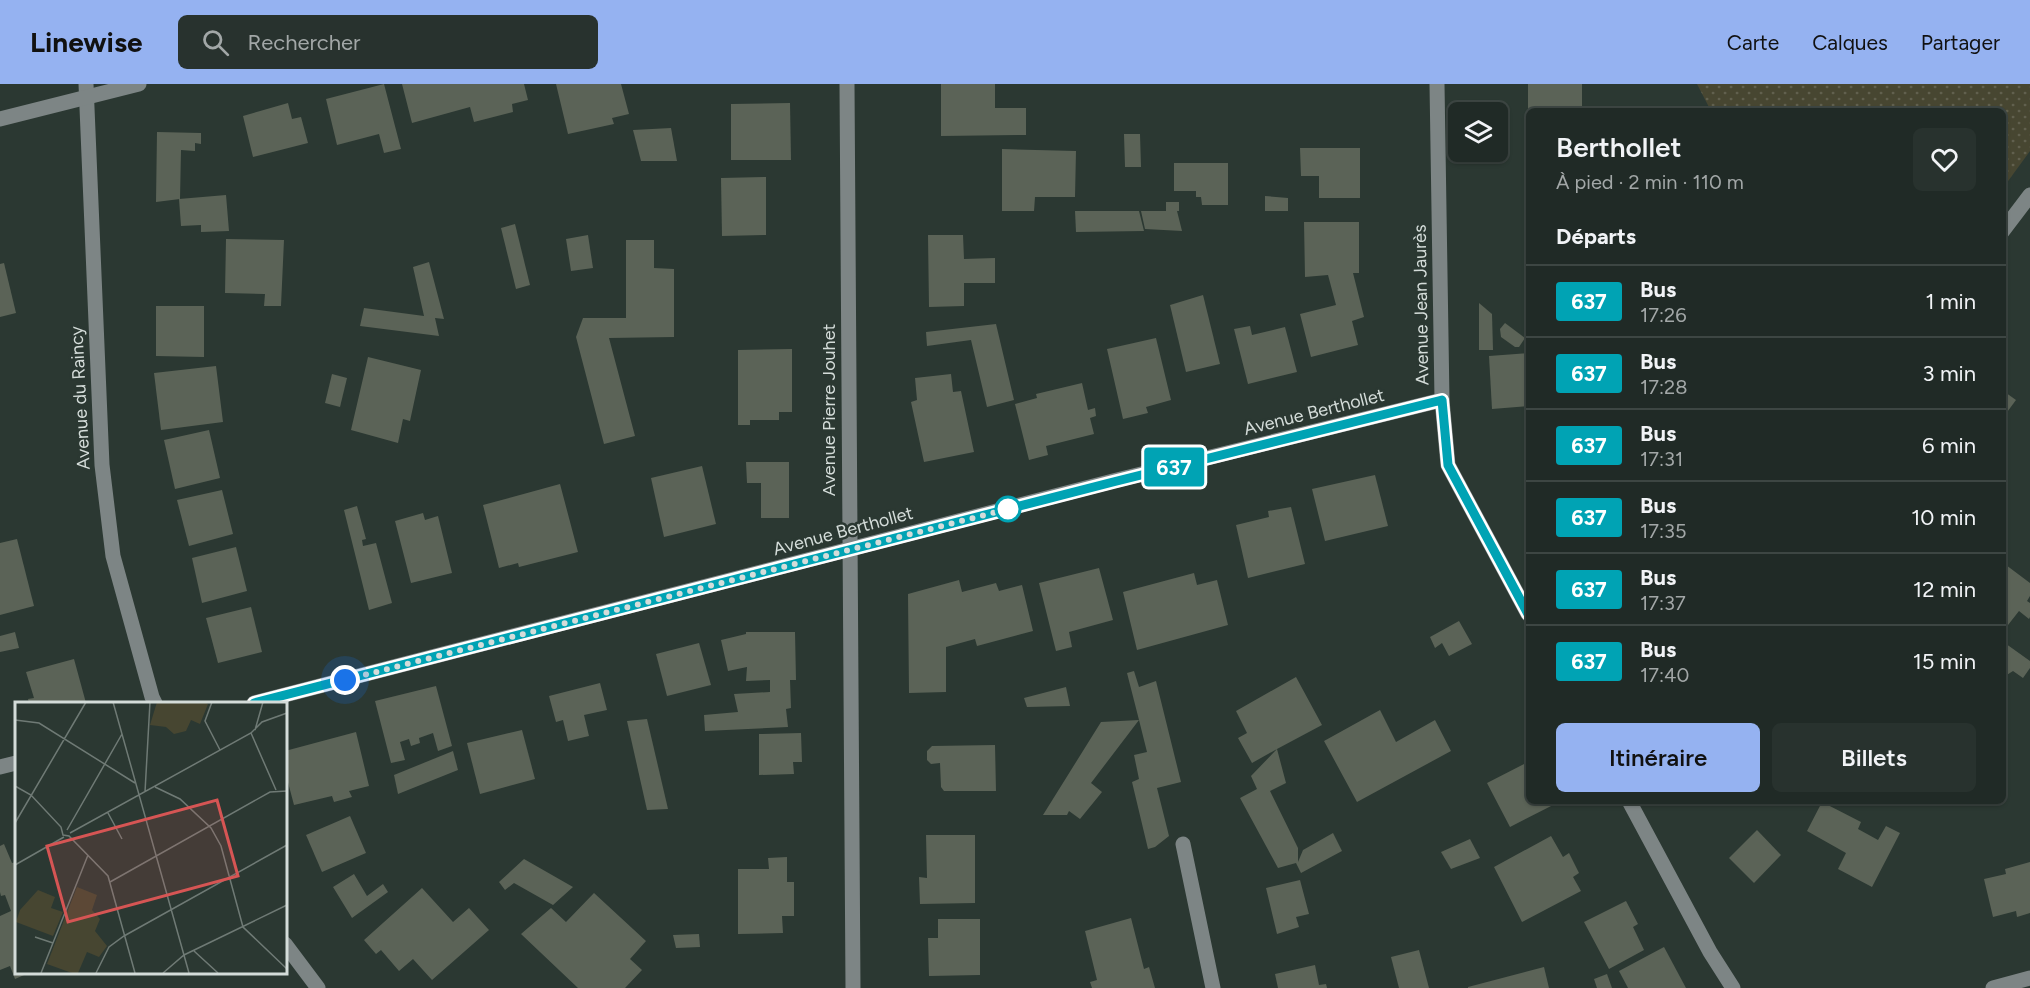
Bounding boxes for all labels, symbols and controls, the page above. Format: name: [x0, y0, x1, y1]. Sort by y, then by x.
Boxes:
search box: [178, 15, 598, 69]
text: Linewise: [30, 25, 142, 59]
icon: search: [199, 26, 232, 59]
text: Rechercher: [247, 29, 361, 56]
text: Carte: [1727, 30, 1779, 55]
text: Calques: [1812, 30, 1888, 55]
text: Partager: [1921, 30, 2000, 55]
map controls: [1448, 102, 1508, 162]
button: layers: [1448, 102, 1508, 162]
button: heart: [1913, 128, 1976, 191]
text: Berthollet: [1556, 130, 1681, 164]
text: À pied · 2 min · 110 m: [1556, 170, 1744, 194]
text: Départs: [1556, 223, 1636, 250]
street label: Avenue Jean Jaurès: [1409, 224, 1433, 386]
text: Bus: [1640, 276, 1676, 303]
text: 1 min: [1925, 288, 1976, 315]
text: 637: [1571, 289, 1607, 314]
text: 17:26: [1640, 303, 1687, 327]
street label: Avenue Pierre Jouhet: [818, 324, 840, 496]
street label: Avenue du Raincy: [65, 325, 95, 470]
text: Bus: [1640, 348, 1676, 375]
text: 3 min: [1922, 360, 1976, 387]
text: 637: [1571, 361, 1607, 386]
text: 17:28: [1640, 375, 1688, 399]
street label: Avenue Berthollet: [1241, 384, 1387, 440]
text: Bus: [1640, 420, 1676, 447]
text: 6 min: [1922, 432, 1976, 459]
text: 637: [1571, 433, 1607, 458]
text: 17:31: [1640, 447, 1683, 471]
line badge: 637: [1140, 448, 1208, 487]
text: 637: [1156, 455, 1192, 480]
text: Bus: [1640, 492, 1676, 519]
unlabelled marker: [995, 496, 1021, 522]
street label: Avenue Berthollet: [771, 502, 916, 560]
text: 10 min: [1911, 504, 1976, 531]
text: 637: [1571, 505, 1607, 530]
text: 17:35: [1640, 519, 1686, 543]
text: Bus: [1640, 564, 1676, 591]
text: 12 min: [1913, 576, 1976, 603]
text: 637: [1571, 577, 1607, 602]
text: 17:37: [1640, 591, 1686, 615]
text: Bus: [1640, 636, 1676, 663]
text: 15 min: [1913, 648, 1976, 675]
text: 637: [1571, 649, 1607, 674]
text: 17:40: [1640, 663, 1689, 687]
your location: [330, 665, 360, 695]
inset map: [15, 702, 286, 973]
button: Itinéraire: [1556, 723, 1760, 792]
button: Billets: [1772, 723, 1976, 792]

